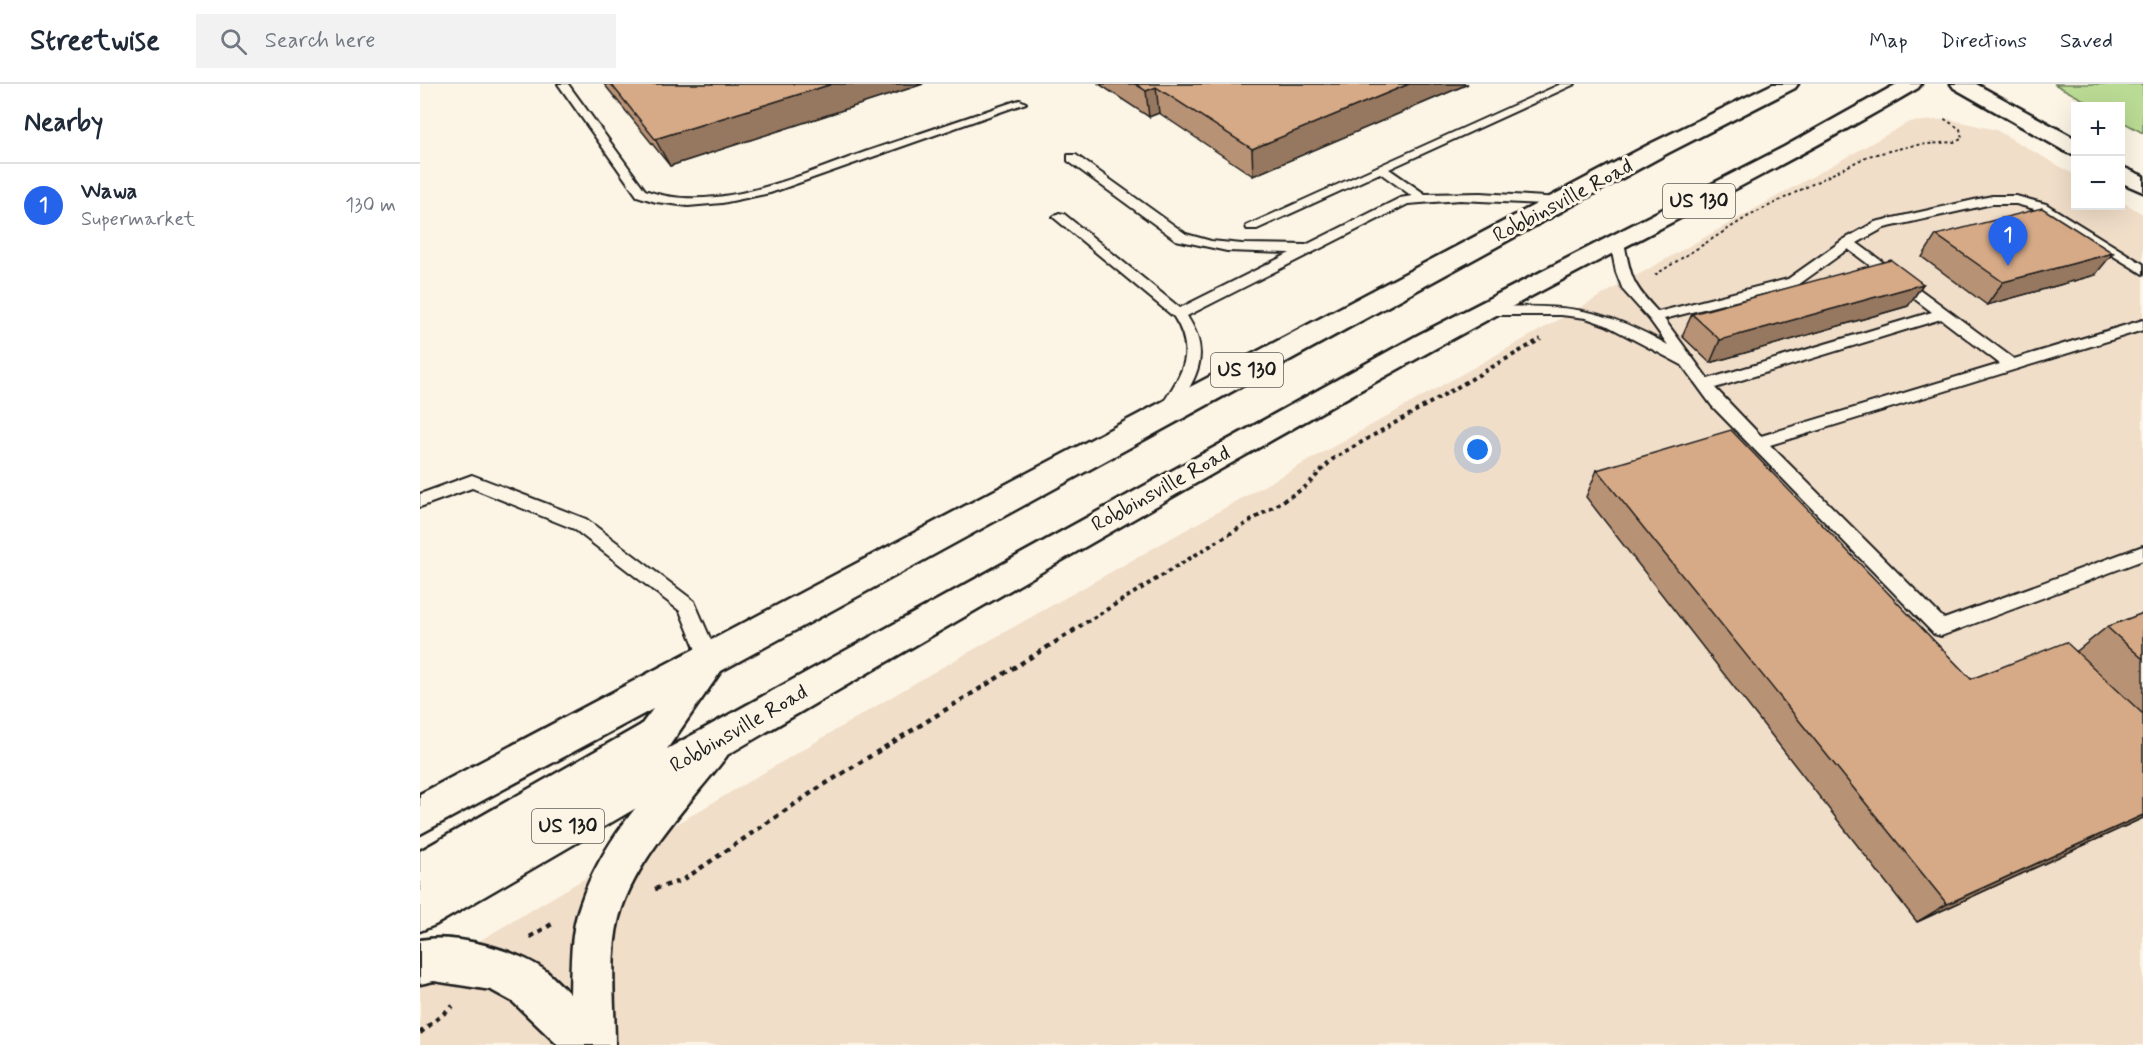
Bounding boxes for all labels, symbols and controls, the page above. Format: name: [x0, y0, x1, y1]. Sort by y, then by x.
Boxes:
search box: [196, 14, 616, 68]
text: Streetwise: [30, 23, 160, 60]
icon: search: [217, 25, 250, 58]
text: Search here: [265, 27, 375, 55]
text: Map: [1869, 27, 1908, 55]
text: Directions: [1941, 27, 2027, 55]
text: Saved: [2060, 27, 2113, 55]
map controls: [2071, 102, 2125, 210]
button: +: [2071, 102, 2125, 156]
text: Nearby: [24, 106, 103, 140]
street label: Robbinsville Road: [1488, 152, 1638, 250]
button: −: [2071, 156, 2125, 210]
text: Wawa: [81, 178, 137, 206]
road number: US 130: [1663, 184, 1735, 218]
text: 1: [39, 192, 48, 219]
text: 130 m: [345, 192, 396, 219]
text: Supermarket: [81, 206, 195, 233]
pin: 1: [1988, 216, 2028, 266]
road number: US 130: [1211, 353, 1283, 387]
your location: [1463, 435, 1492, 464]
street label: Robbinsville Road: [1087, 439, 1235, 539]
street label: Robbinsville Road: [665, 678, 813, 780]
road number: US 130: [532, 809, 604, 843]

